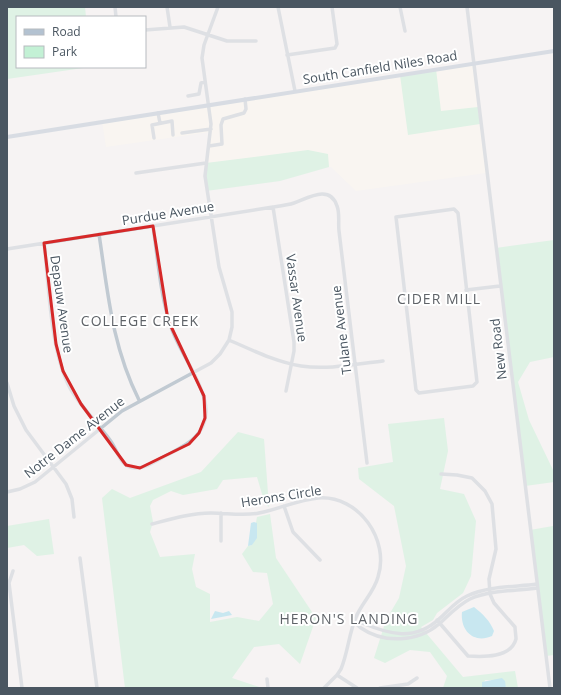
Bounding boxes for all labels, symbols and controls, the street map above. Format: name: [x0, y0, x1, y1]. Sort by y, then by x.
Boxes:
legend: [16, 16, 146, 68]
text: Road: [52, 23, 81, 40]
text: Park: [52, 43, 78, 60]
street label: South Canfield Niles Road: [301, 46, 459, 88]
street label: Purdue Avenue: [121, 197, 215, 229]
street label: Vassar Avenue: [282, 253, 312, 343]
street label: Depauw Avenue: [46, 254, 78, 354]
street label: Tulane Avenue: [327, 284, 355, 376]
district label: CIDER MILL: [397, 289, 481, 308]
district label: COLLEGE CREEK: [81, 311, 199, 330]
street label: New Road: [485, 317, 511, 381]
street label: Notre Dame Avenue: [20, 392, 128, 482]
street label: Herons Circle: [240, 481, 322, 511]
district label: HERON'S LANDING: [279, 609, 419, 628]

